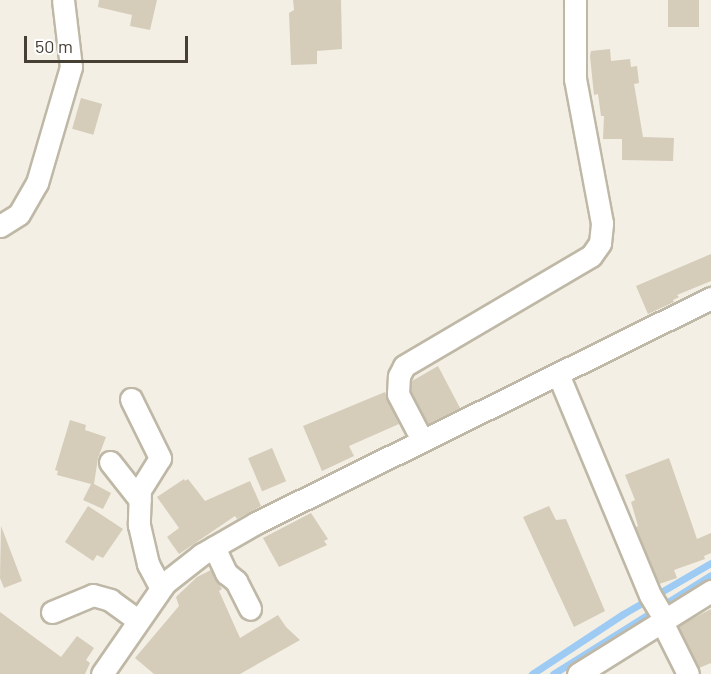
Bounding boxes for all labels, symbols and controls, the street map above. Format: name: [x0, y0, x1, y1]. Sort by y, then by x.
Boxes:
scale bar: [27, 24, 190, 62]
text: 50 m: [35, 35, 73, 57]

